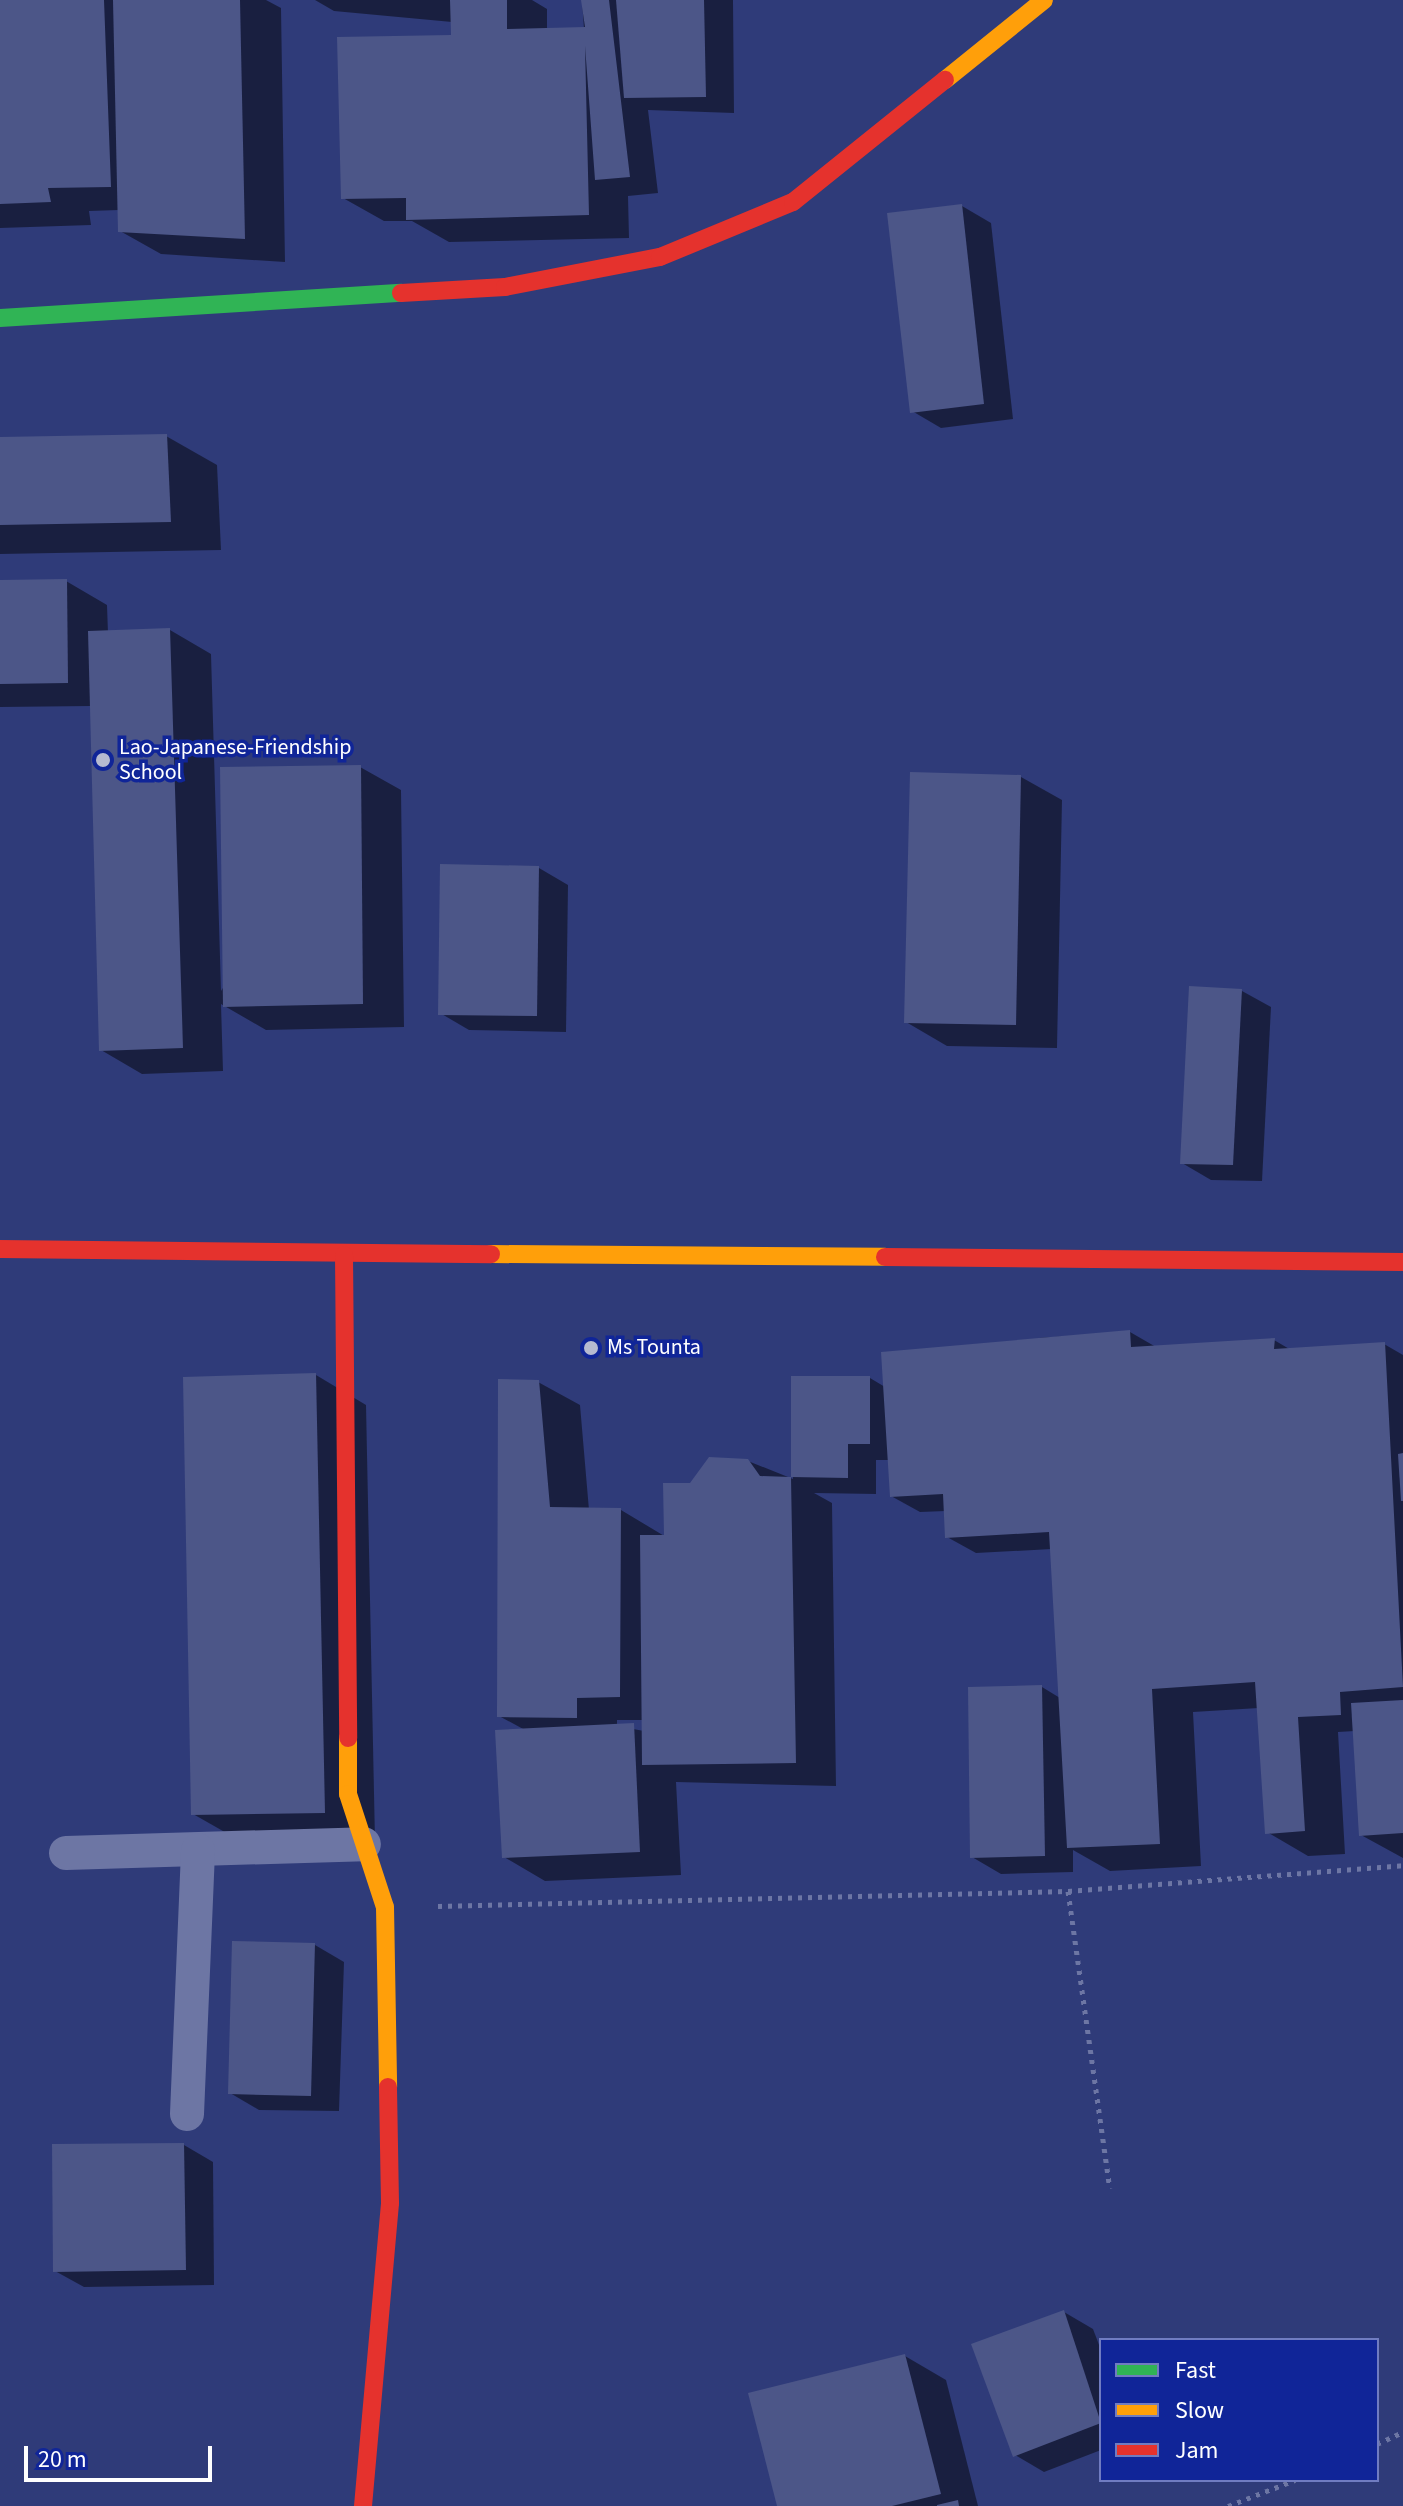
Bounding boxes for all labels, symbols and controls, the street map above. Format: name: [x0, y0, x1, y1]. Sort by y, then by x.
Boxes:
place label: Lao-Japanese-Friendship School: [119, 734, 351, 786]
marker: Lao-Japanese-Friendship School: [94, 751, 112, 769]
place label: Ms Tounta: [607, 1335, 701, 1361]
marker: Ms Tounta: [582, 1339, 600, 1357]
legend: [1099, 2338, 1379, 2482]
text: Fast: [1175, 2353, 1216, 2388]
text: Slow: [1175, 2393, 1224, 2428]
scale bar: [28, 2430, 216, 2480]
text: Jam: [1175, 2433, 1219, 2468]
text: 20 m: [38, 2442, 87, 2477]

